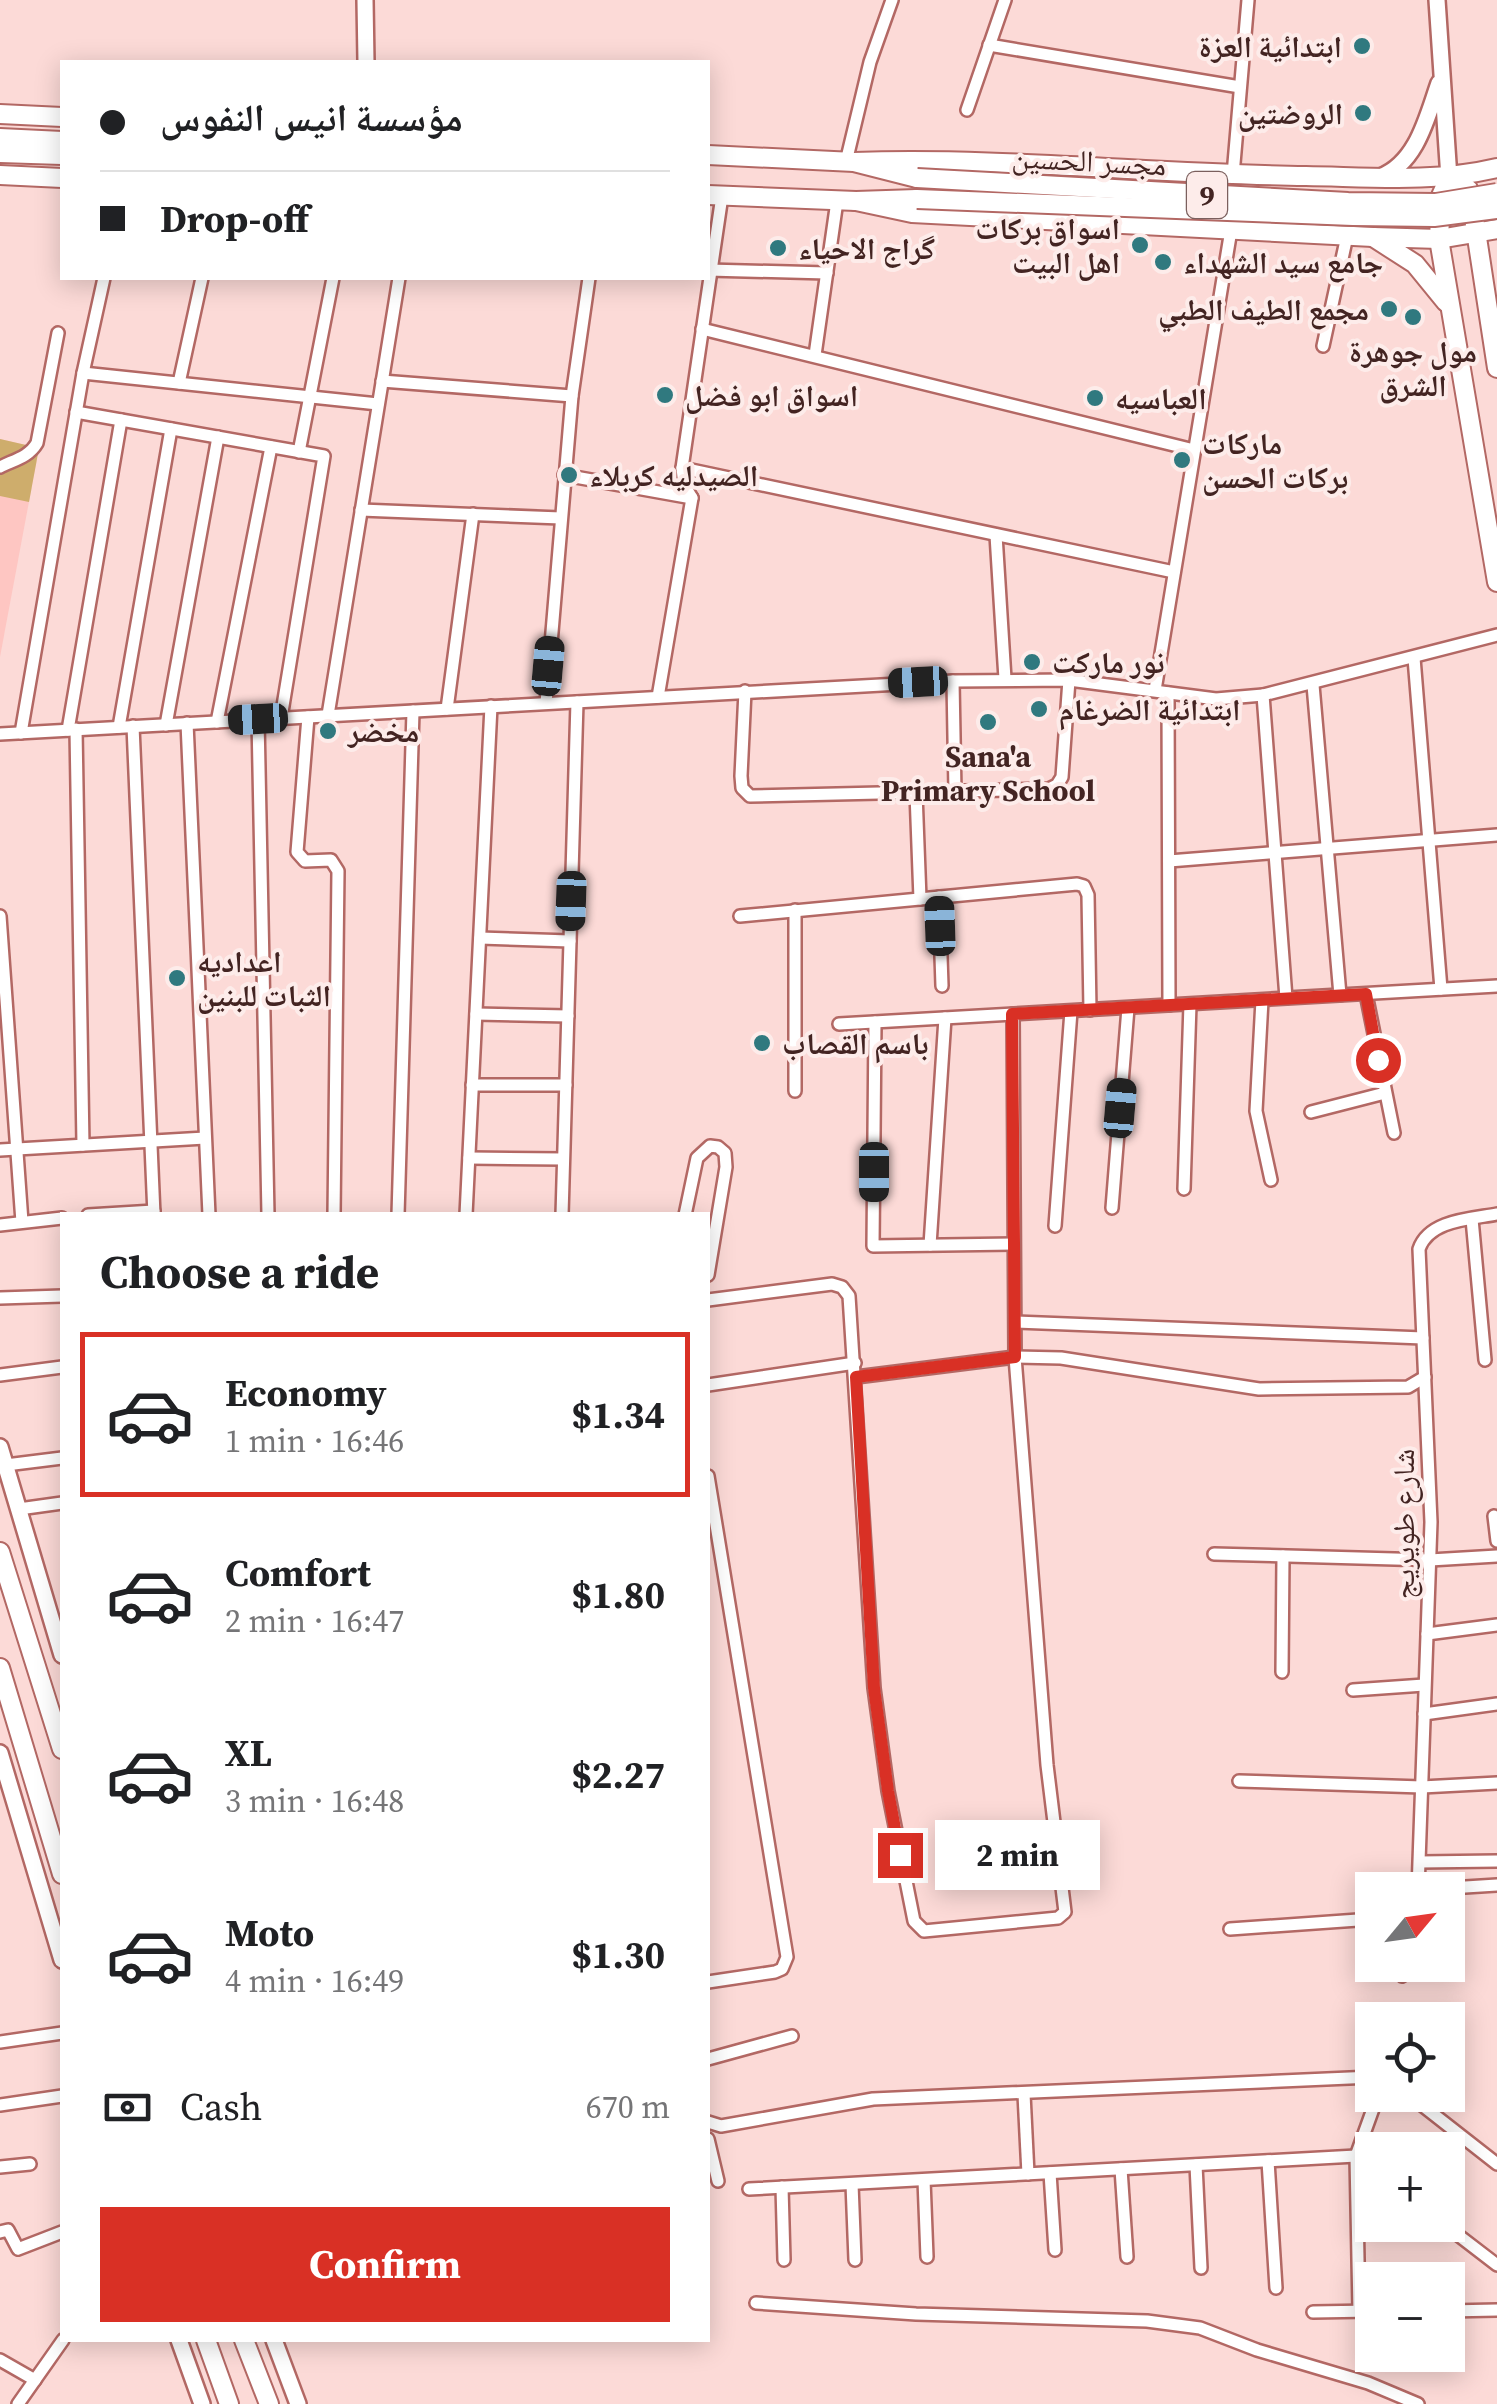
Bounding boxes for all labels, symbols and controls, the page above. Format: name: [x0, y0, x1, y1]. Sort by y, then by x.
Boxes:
place label: ابتدائية العزة: [1199, 26, 1342, 67]
marker: ابتدائية العزة: [1351, 35, 1373, 57]
text: مؤسسة انيس النفوس: [160, 92, 463, 144]
place label: الروضتين: [1238, 93, 1343, 134]
marker: الروضتين: [1352, 102, 1374, 124]
street label: مجسر الحسين: [1011, 136, 1167, 186]
road number: 9: [1187, 172, 1227, 218]
text: Drop-off: [160, 193, 309, 245]
place label: اسواق بركات اهل البيت: [975, 208, 1120, 283]
place label: گراج الاحياء: [798, 228, 935, 269]
marker: اسواق بركات اهل البيت: [1129, 234, 1151, 256]
marker: گراج الاحياء: [767, 237, 789, 259]
place label: جامع سيد الشهداء: [1183, 242, 1383, 283]
marker: جامع سيد الشهداء: [1152, 251, 1174, 273]
place label: مجمع الطيف الطبي: [1158, 289, 1369, 333]
marker: مجمع الطيف الطبي: [1378, 298, 1400, 320]
marker: مول جوهرة الشرق: [1402, 306, 1424, 328]
place label: مول جوهرة الشرق: [1349, 331, 1477, 406]
place label: اسواق ابو فضل: [685, 375, 858, 416]
place label: العباسيه: [1115, 378, 1207, 419]
marker: اسواق ابو فضل: [654, 384, 676, 406]
marker: العباسيه: [1084, 387, 1106, 409]
place label: ماركات بركات الحسن: [1202, 423, 1348, 498]
marker: ماركات بركات الحسن: [1171, 449, 1193, 471]
place label: الصيدليه كربلاء: [589, 455, 758, 496]
marker: الصيدليه كربلاء: [558, 464, 580, 486]
car: [530, 635, 566, 697]
place label: نور ماركت: [1052, 642, 1165, 683]
marker: نور ماركت: [1021, 651, 1043, 673]
car: [887, 665, 949, 699]
place label: ابتدائية الضرغام: [1059, 689, 1241, 731]
marker: ابتدائية الضرغام: [1028, 698, 1050, 720]
car: [227, 702, 289, 736]
place label: مخضر: [346, 711, 419, 752]
marker: Sana'a Primary School: [977, 711, 999, 733]
marker: مخضر: [317, 720, 339, 742]
place label: Sana'a Primary School: [881, 736, 1095, 811]
car: [555, 870, 587, 932]
car: [924, 895, 956, 957]
place label: اعداديه الثبات للبنين: [197, 941, 331, 1016]
marker: اعداديه الثبات للبنين: [166, 967, 188, 989]
place label: باسم القصاب: [782, 1023, 929, 1064]
marker: باسم القصاب: [751, 1032, 773, 1054]
route start: [1356, 1038, 1401, 1083]
car: [1102, 1077, 1138, 1139]
car: [859, 1142, 889, 1202]
text: Choose a ride: [100, 1241, 379, 1303]
text: Economy: [225, 1367, 387, 1419]
icon: car: [105, 1370, 195, 1460]
text: $1.34: [571, 1389, 665, 1441]
text: 1 min · 16:46: [225, 1419, 404, 1463]
street label: شارع طويريج: [1383, 1449, 1424, 1599]
text: Comfort: [225, 1547, 371, 1599]
icon: car: [105, 1550, 195, 1640]
text: $1.80: [571, 1569, 665, 1621]
text: 2 min · 16:47: [225, 1599, 404, 1643]
text: XL: [225, 1727, 272, 1779]
icon: car: [105, 1730, 195, 1820]
text: $2.27: [571, 1749, 665, 1801]
text: 3 min · 16:48: [225, 1779, 404, 1823]
callout: 2 min: [935, 1820, 1100, 1890]
route end: [878, 1833, 923, 1878]
text: 2 min: [976, 1833, 1059, 1877]
north arrow: [1355, 1872, 1465, 1982]
map controls: [1355, 1872, 1465, 2372]
text: Moto: [225, 1907, 314, 1959]
icon: car: [105, 1910, 195, 2000]
text: $1.30: [571, 1929, 665, 1981]
text: 4 min · 16:49: [225, 1959, 404, 2003]
button: locate: [1355, 2002, 1465, 2112]
icon: cash: [100, 2080, 155, 2135]
text: Cash: [180, 2081, 262, 2133]
text: 670 m: [586, 2085, 670, 2129]
button: +: [1355, 2132, 1465, 2242]
button: Confirm: [100, 2207, 670, 2322]
button: −: [1355, 2262, 1465, 2372]

